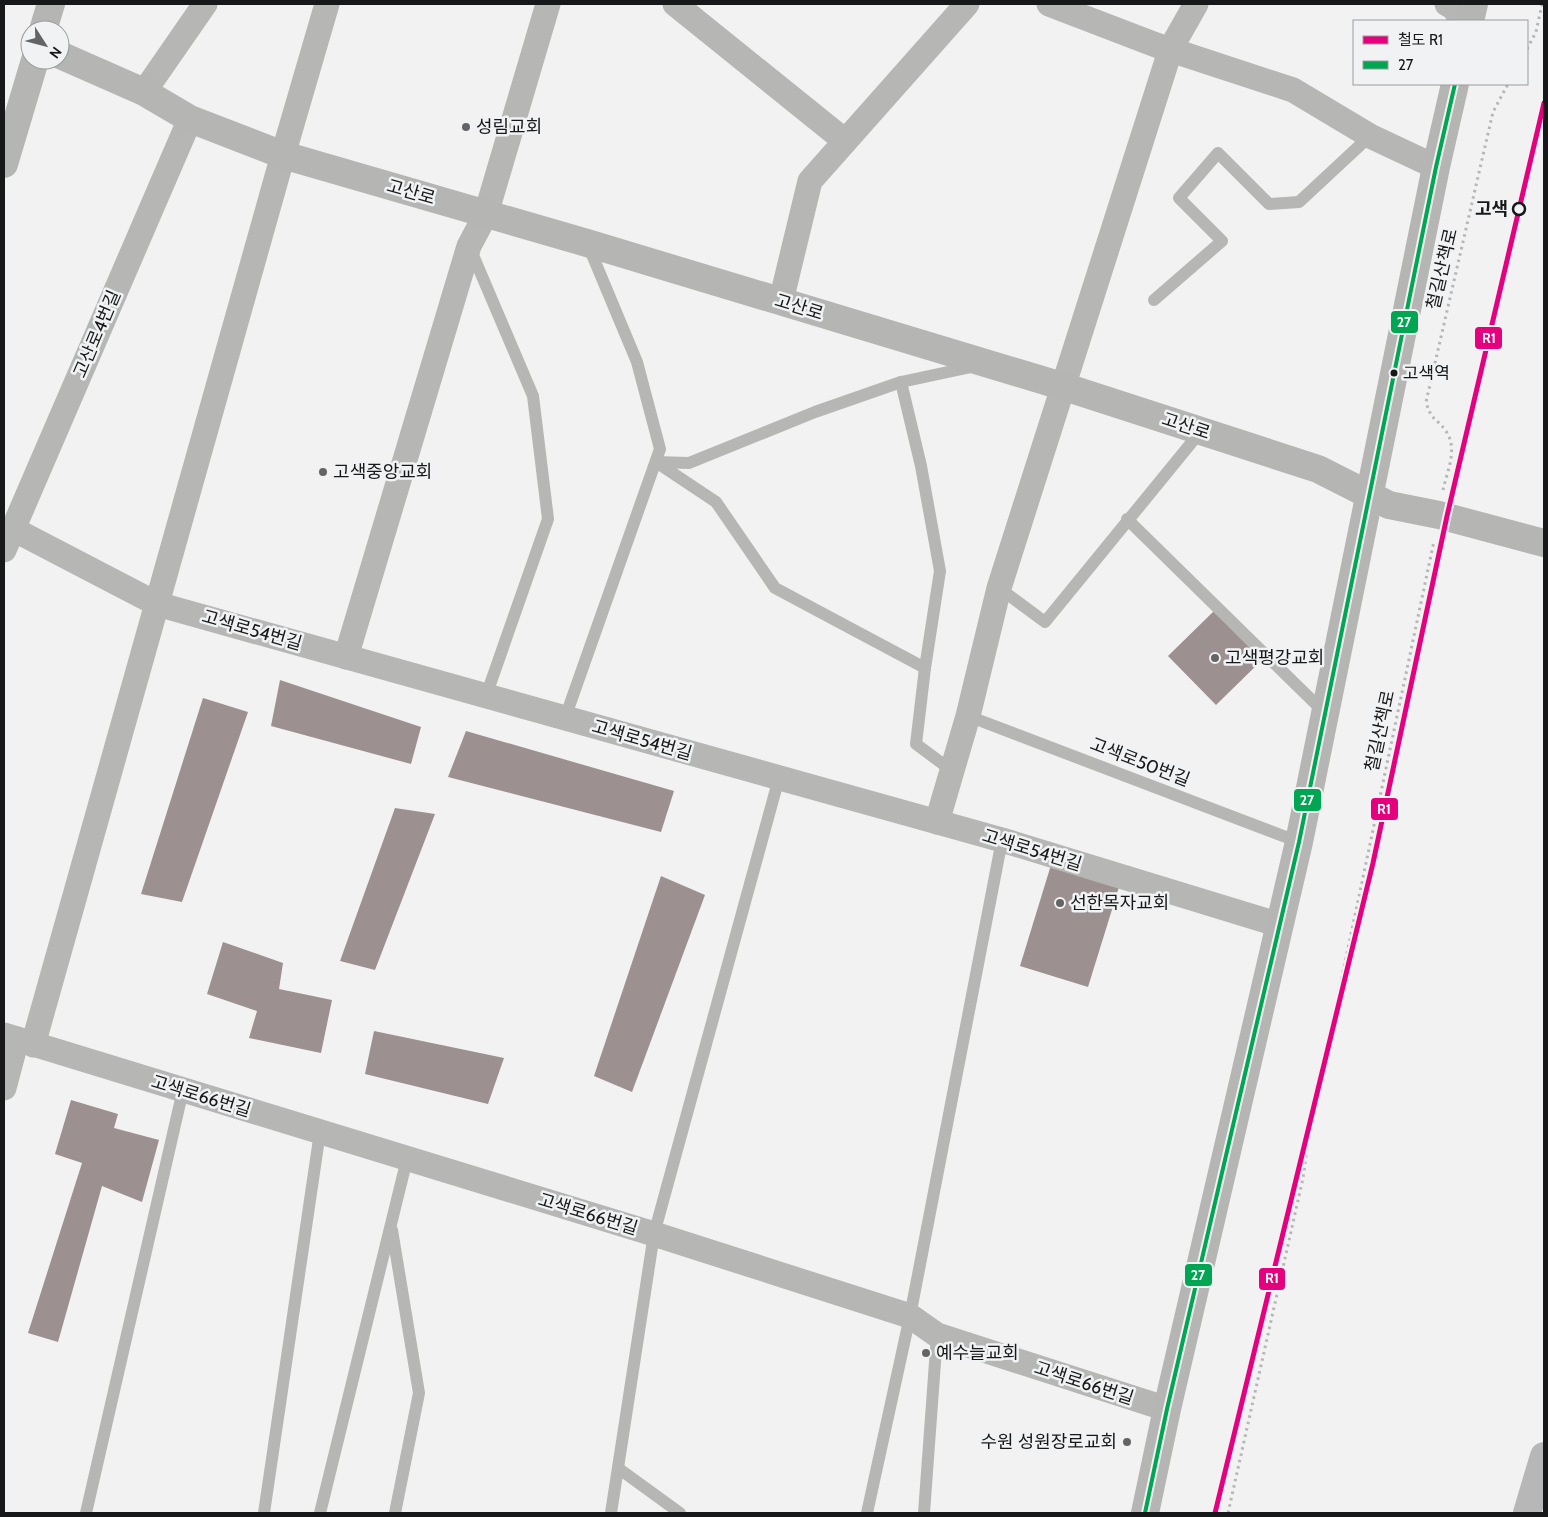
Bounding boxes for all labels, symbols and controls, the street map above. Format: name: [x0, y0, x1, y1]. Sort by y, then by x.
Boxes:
north arrow: [20, 20, 70, 70]
legend: [1353, 20, 1528, 85]
text: 철도 R1: [1398, 31, 1443, 49]
text: N: [45, 43, 66, 62]
text: 27: [1398, 56, 1414, 74]
place label: 성림교회: [476, 116, 542, 138]
marker: 성림교회: [460, 121, 472, 133]
street label: 고산로: [384, 175, 438, 209]
place label: 고색: [1475, 198, 1508, 220]
marker: 고색: [1512, 202, 1526, 216]
street label: 철길산책로: [1422, 226, 1462, 312]
street label: 고산로4번길: [69, 287, 125, 381]
street label: 고산로: [772, 289, 826, 325]
line badge: 27: [1390, 310, 1419, 334]
text: 27: [1397, 313, 1412, 331]
line badge: R1: [1474, 326, 1503, 350]
text: R1: [1482, 329, 1496, 347]
place label: 고색역: [1403, 363, 1450, 383]
marker: 고색역: [1389, 368, 1399, 378]
street label: 고산로: [1159, 408, 1213, 444]
place label: 고색중앙교회: [333, 461, 432, 483]
marker: 고색중앙교회: [317, 466, 329, 478]
street label: 고색로54번길: [199, 605, 305, 655]
place label: 고색평강교회: [1225, 647, 1324, 669]
marker: 고색평강교회: [1209, 652, 1221, 664]
street label: 철길산책로: [1361, 688, 1399, 774]
street label: 고색로54번길: [589, 715, 695, 765]
street label: 고색로50번길: [1087, 733, 1193, 791]
line badge: 27: [1293, 788, 1322, 812]
text: 27: [1300, 791, 1315, 809]
line badge: R1: [1370, 797, 1399, 821]
text: R1: [1377, 800, 1391, 818]
street label: 고색로54번길: [980, 824, 1084, 876]
place label: 선한목자교회: [1070, 892, 1169, 914]
marker: 선한목자교회: [1054, 897, 1066, 909]
street label: 고색로66번길: [148, 1070, 254, 1122]
street label: 고색로66번길: [535, 1188, 641, 1240]
line badge: 27: [1184, 1263, 1213, 1287]
text: 27: [1191, 1266, 1206, 1284]
line badge: R1: [1258, 1267, 1286, 1291]
text: R1: [1265, 1269, 1279, 1287]
place label: 예수늘교회: [936, 1342, 1019, 1364]
marker: 예수늘교회: [920, 1347, 932, 1359]
street label: 고색로66번길: [1032, 1357, 1136, 1409]
place label: 수원 성원장로교회: [980, 1431, 1117, 1453]
marker: 수원 성원장로교회: [1121, 1436, 1133, 1448]

